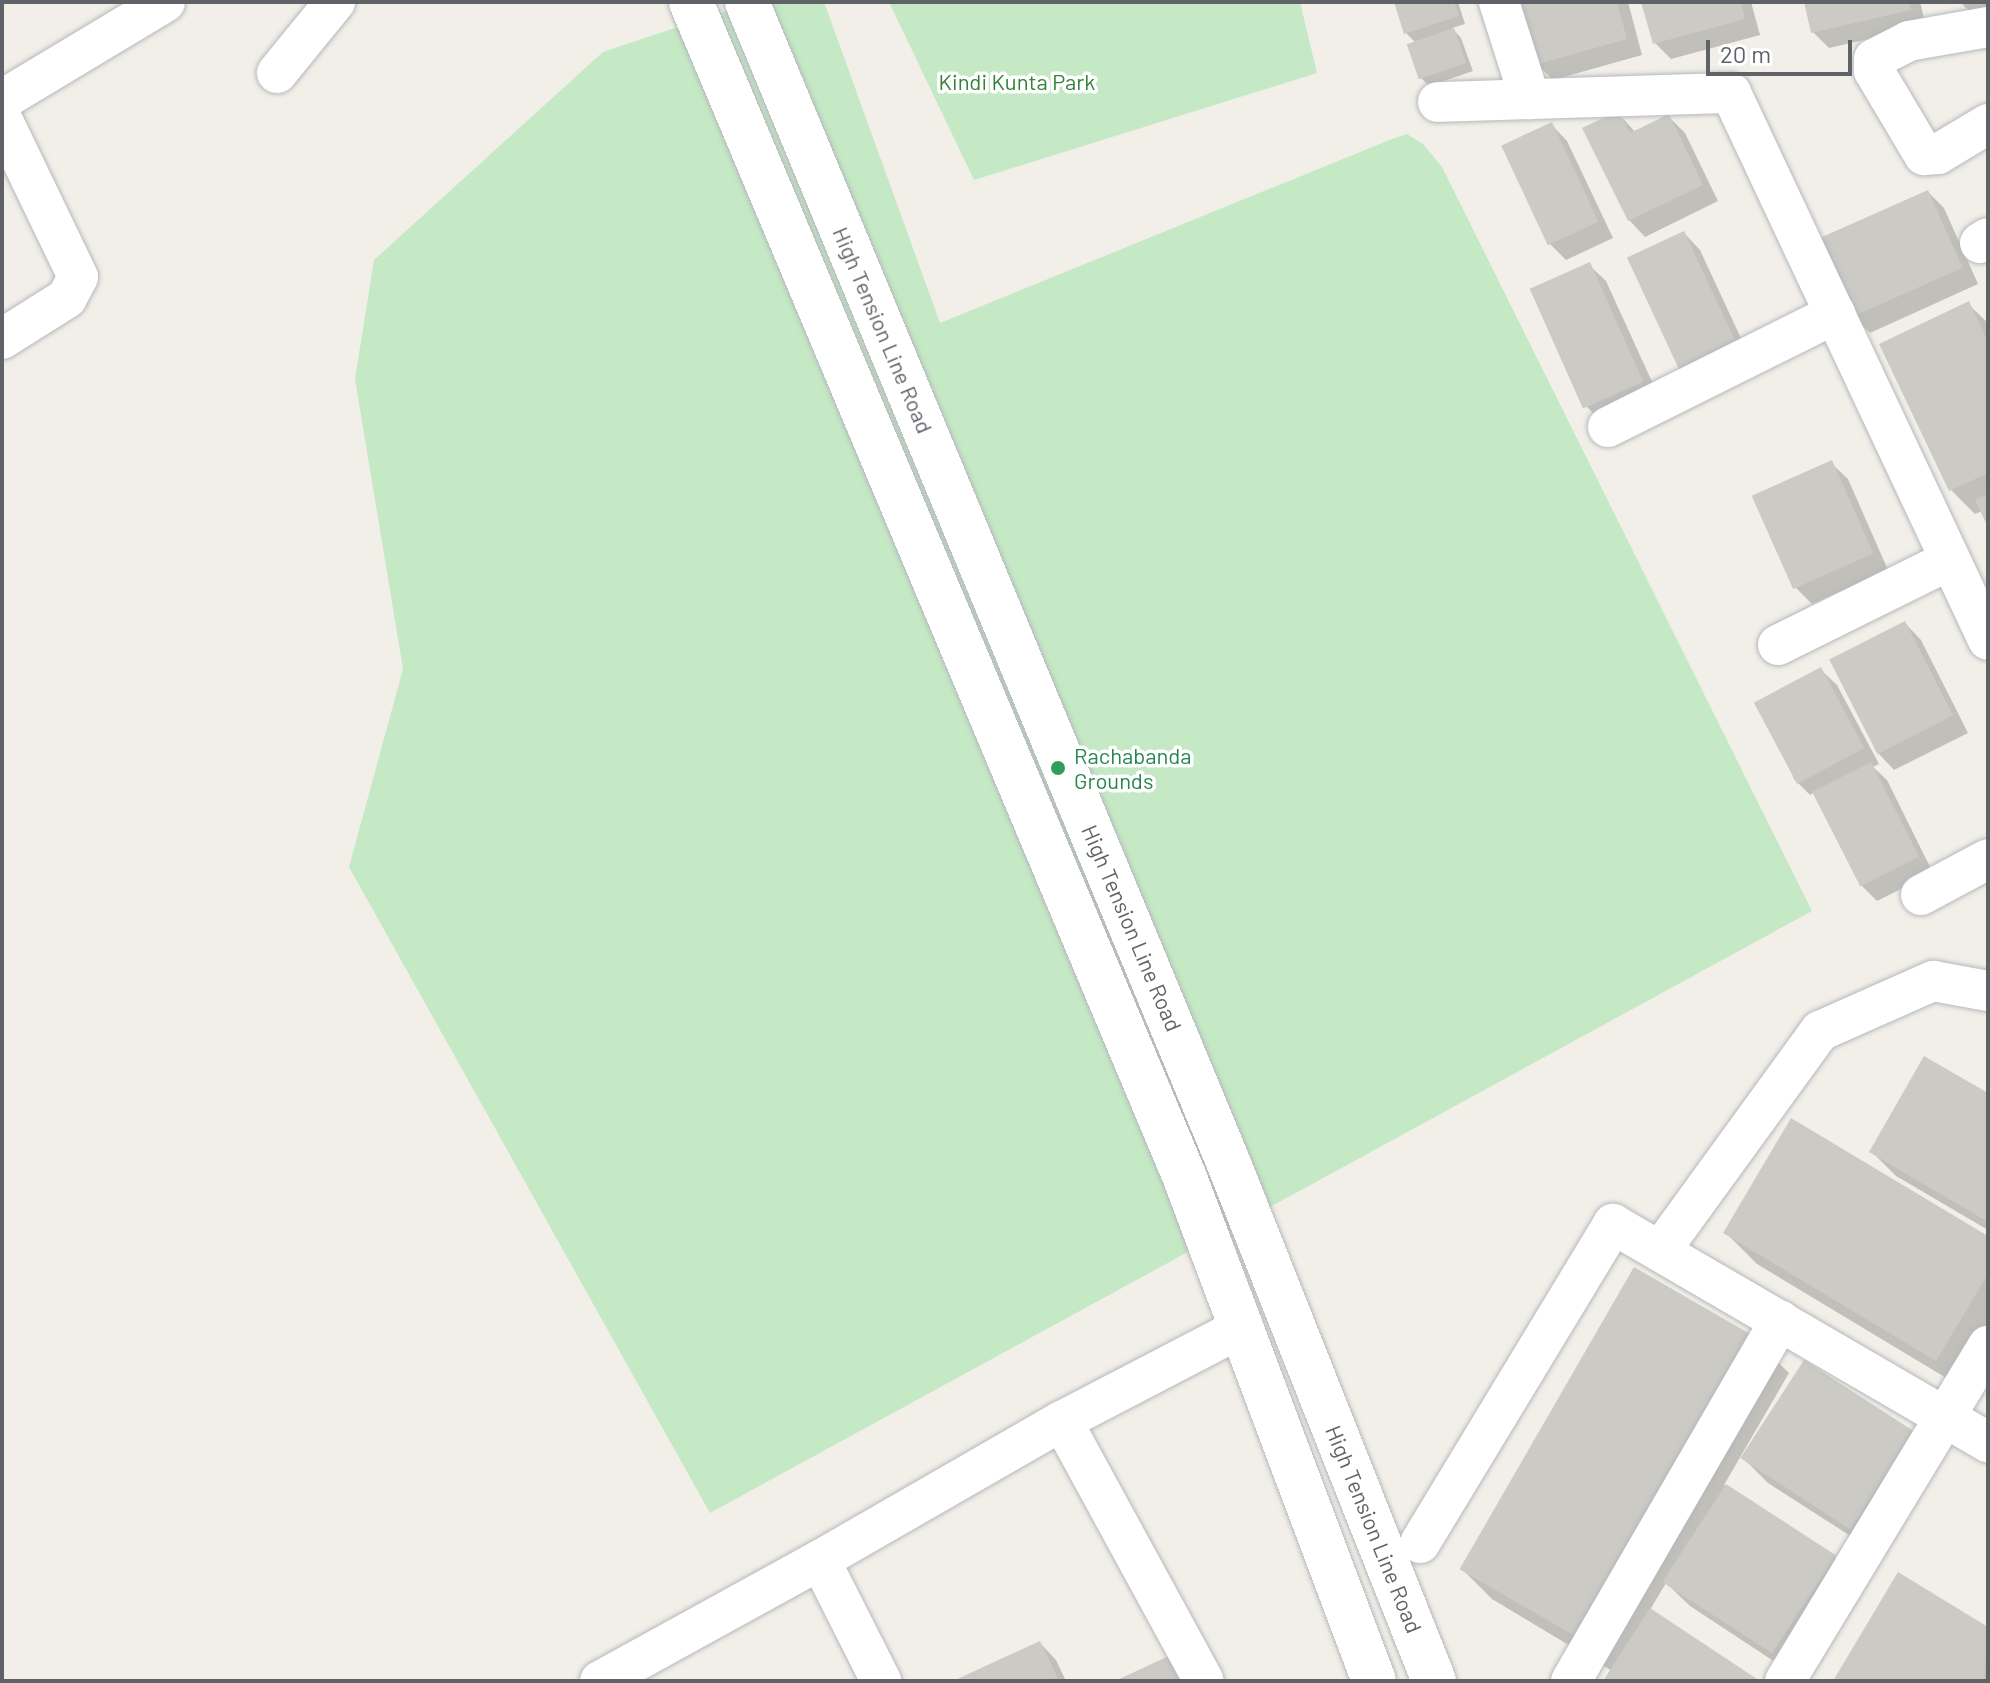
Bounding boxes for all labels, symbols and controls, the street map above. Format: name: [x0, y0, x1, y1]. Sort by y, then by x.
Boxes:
scale bar: [1710, 24, 1856, 74]
text: 20 m: [1720, 39, 1771, 68]
park label: Kindi Kunta Park: [939, 69, 1095, 95]
street label: High Tension Line Road: [828, 223, 938, 437]
place label: Rachabanda Grounds: [1074, 742, 1191, 794]
marker: Rachabanda Grounds: [1049, 759, 1067, 777]
street label: High Tension Line Road: [1077, 821, 1187, 1035]
street label: High Tension Line Road: [1320, 1421, 1428, 1637]

